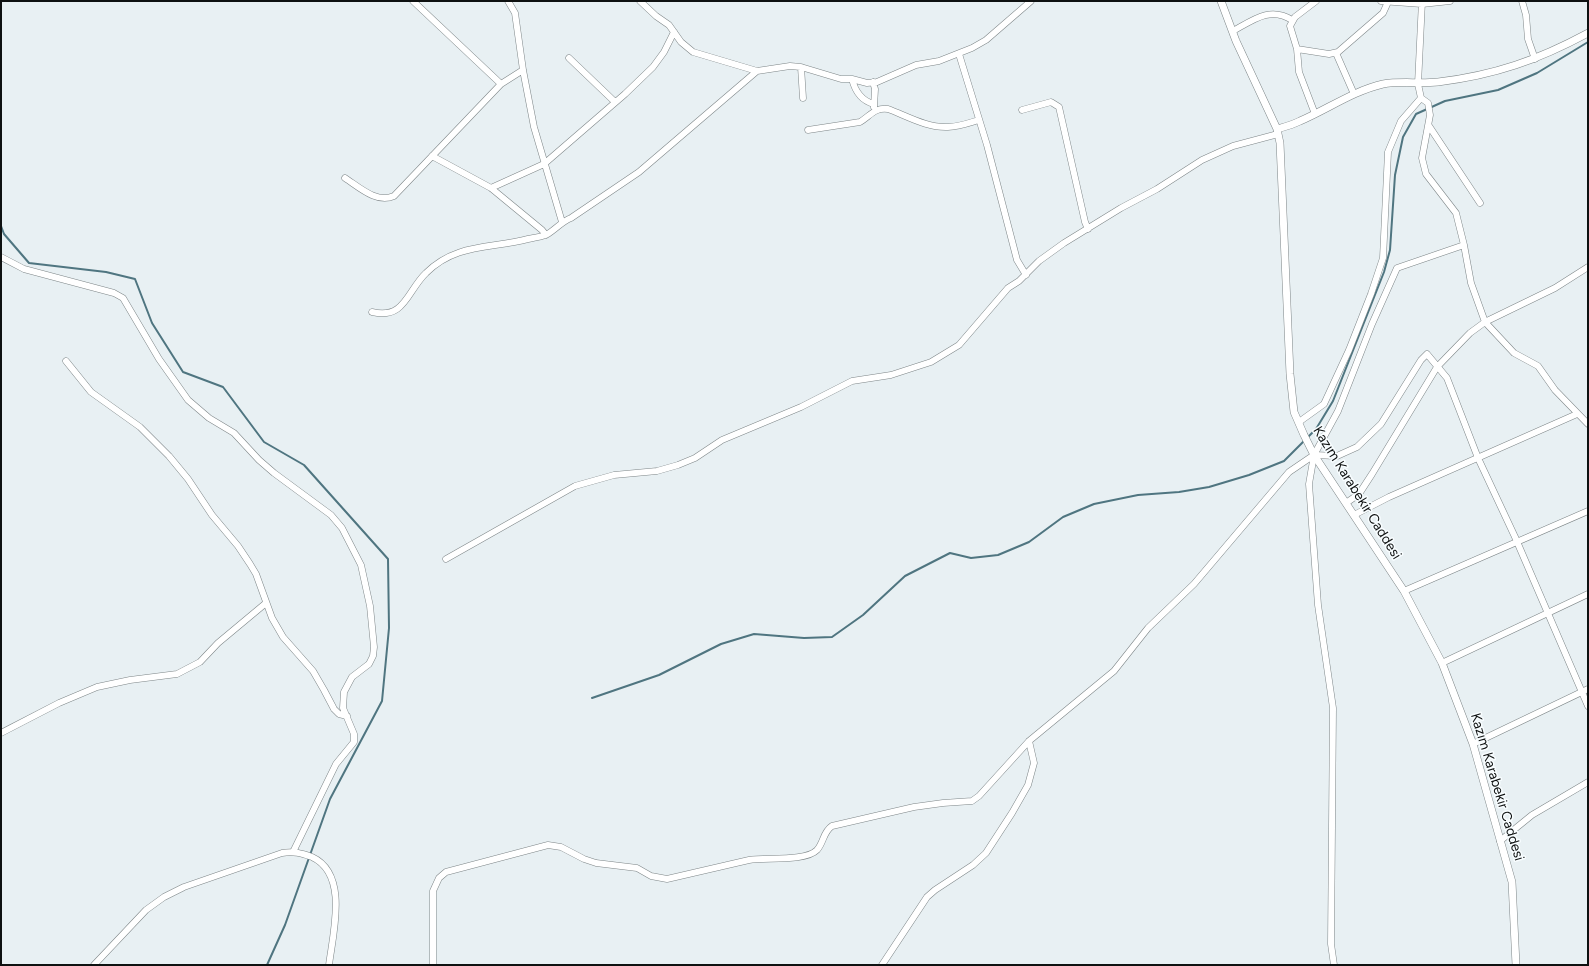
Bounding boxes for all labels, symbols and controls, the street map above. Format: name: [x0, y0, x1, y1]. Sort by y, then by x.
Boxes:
street label: Kazım Karabekir Caddesi: [1309, 423, 1405, 563]
street label: Kazım Karabekir Caddesi: [1467, 711, 1527, 863]

